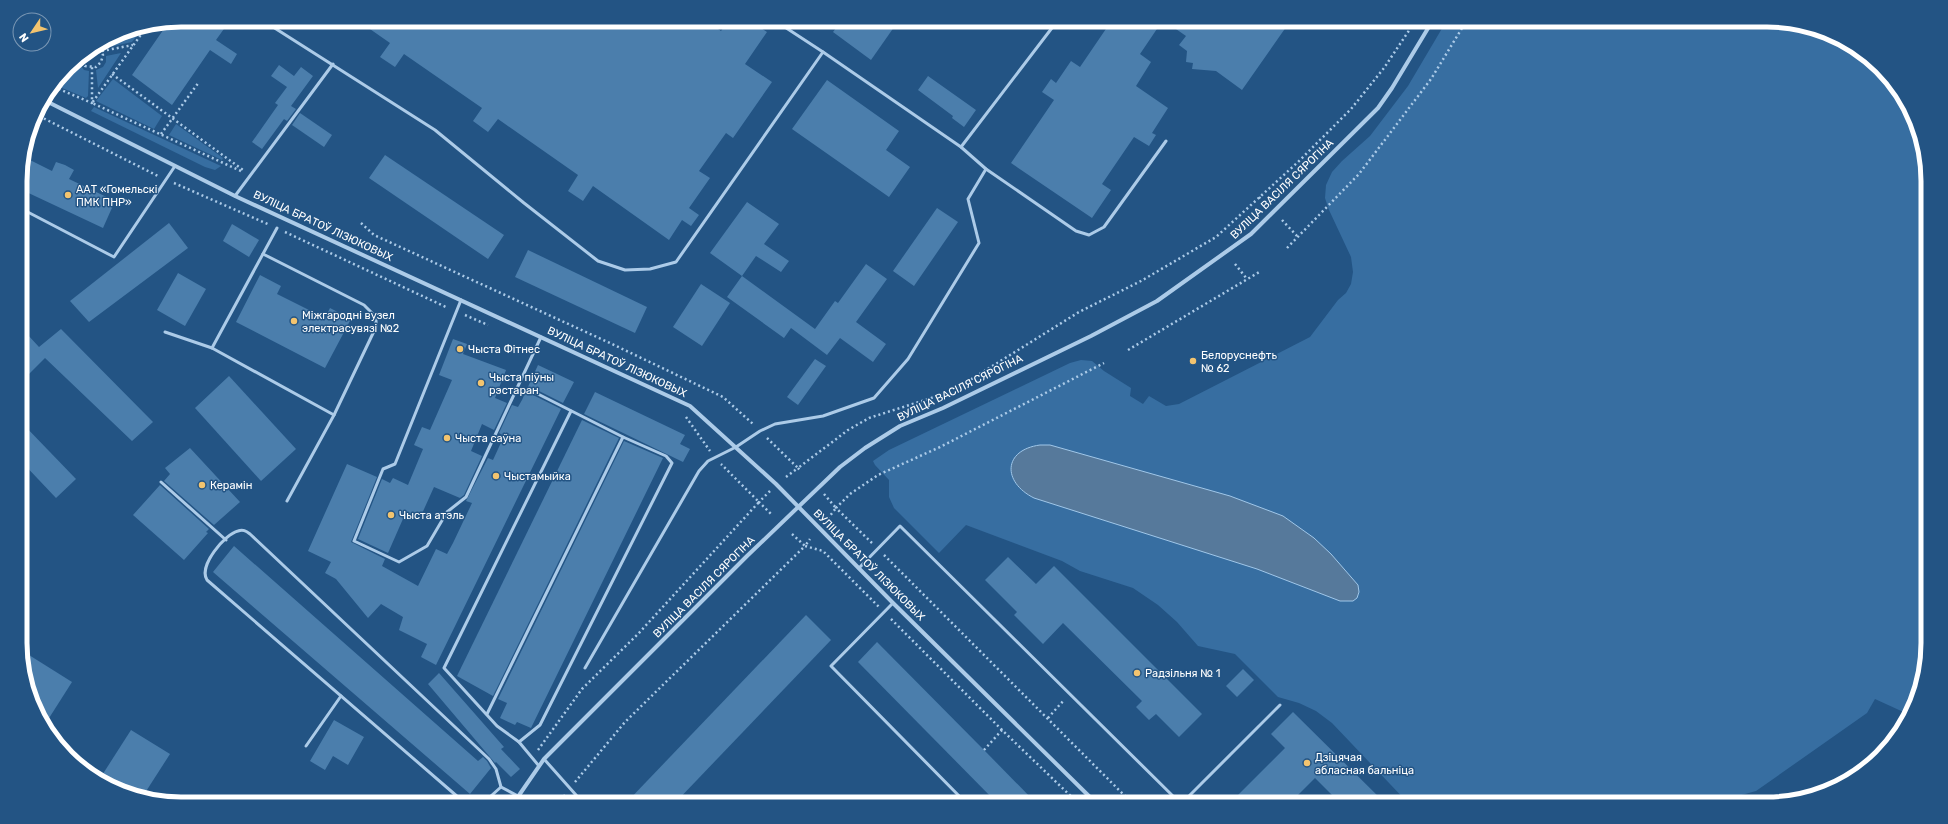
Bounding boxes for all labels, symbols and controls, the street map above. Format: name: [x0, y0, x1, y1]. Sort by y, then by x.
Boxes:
north arrow: [12, 12, 52, 52]
text: N: [17, 30, 32, 44]
street label: ВУЛІЦА ВАСІЛЯ СЯРОГІНА: [1228, 136, 1337, 242]
place label: ААТ «Гомельскі ПМК ПНР»: [76, 183, 157, 209]
street label: ВУЛІЦА БРАТОЎ ЛІЗЮКОВЫХ: [251, 188, 395, 264]
marker: ААТ «Гомельскі ПМК ПНР»: [63, 190, 73, 200]
place label: Міжгародні вузел электрасувязі №2: [302, 309, 399, 335]
marker: Міжгародні вузел электрасувязі №2: [289, 316, 299, 326]
street label: ВУЛІЦА БРАТОЎ ЛІЗЮКОВЫХ: [545, 324, 689, 400]
place label: Чыста Фітнес: [468, 343, 540, 356]
marker: Чыста Фітнес: [455, 344, 465, 354]
place label: Белоруснефть № 62: [1201, 349, 1277, 375]
street label: ВУЛІЦА ВАСІЛЯ СЯРОГІНА: [895, 352, 1026, 424]
marker: Белоруснефть № 62: [1188, 356, 1198, 366]
place label: Чыста піўны рэстаран: [489, 371, 554, 397]
marker: Чыста піўны рэстаран: [476, 378, 486, 388]
place label: Чыста саўна: [455, 432, 521, 445]
marker: Чыста саўна: [442, 433, 452, 443]
place label: Чыстамыйка: [504, 470, 571, 483]
marker: Чыстамыйка: [491, 471, 501, 481]
place label: Керамін: [210, 479, 252, 492]
marker: Керамін: [197, 480, 207, 490]
street label: ВУЛІЦА БРАТОЎ ЛІЗЮКОВЫХ: [811, 507, 927, 623]
place label: Чыста атэль: [399, 509, 465, 522]
marker: Чыста атэль: [386, 510, 396, 520]
street label: ВУЛІЦА ВАСІЛЯ СЯРОГІНА: [651, 533, 758, 640]
place label: Радзільня № 1: [1145, 667, 1220, 680]
marker: Радзільня № 1: [1132, 668, 1142, 678]
place label: Дзіцячая абласная бальніца: [1315, 751, 1414, 777]
marker: Дзіцячая абласная бальніца: [1302, 758, 1312, 768]

